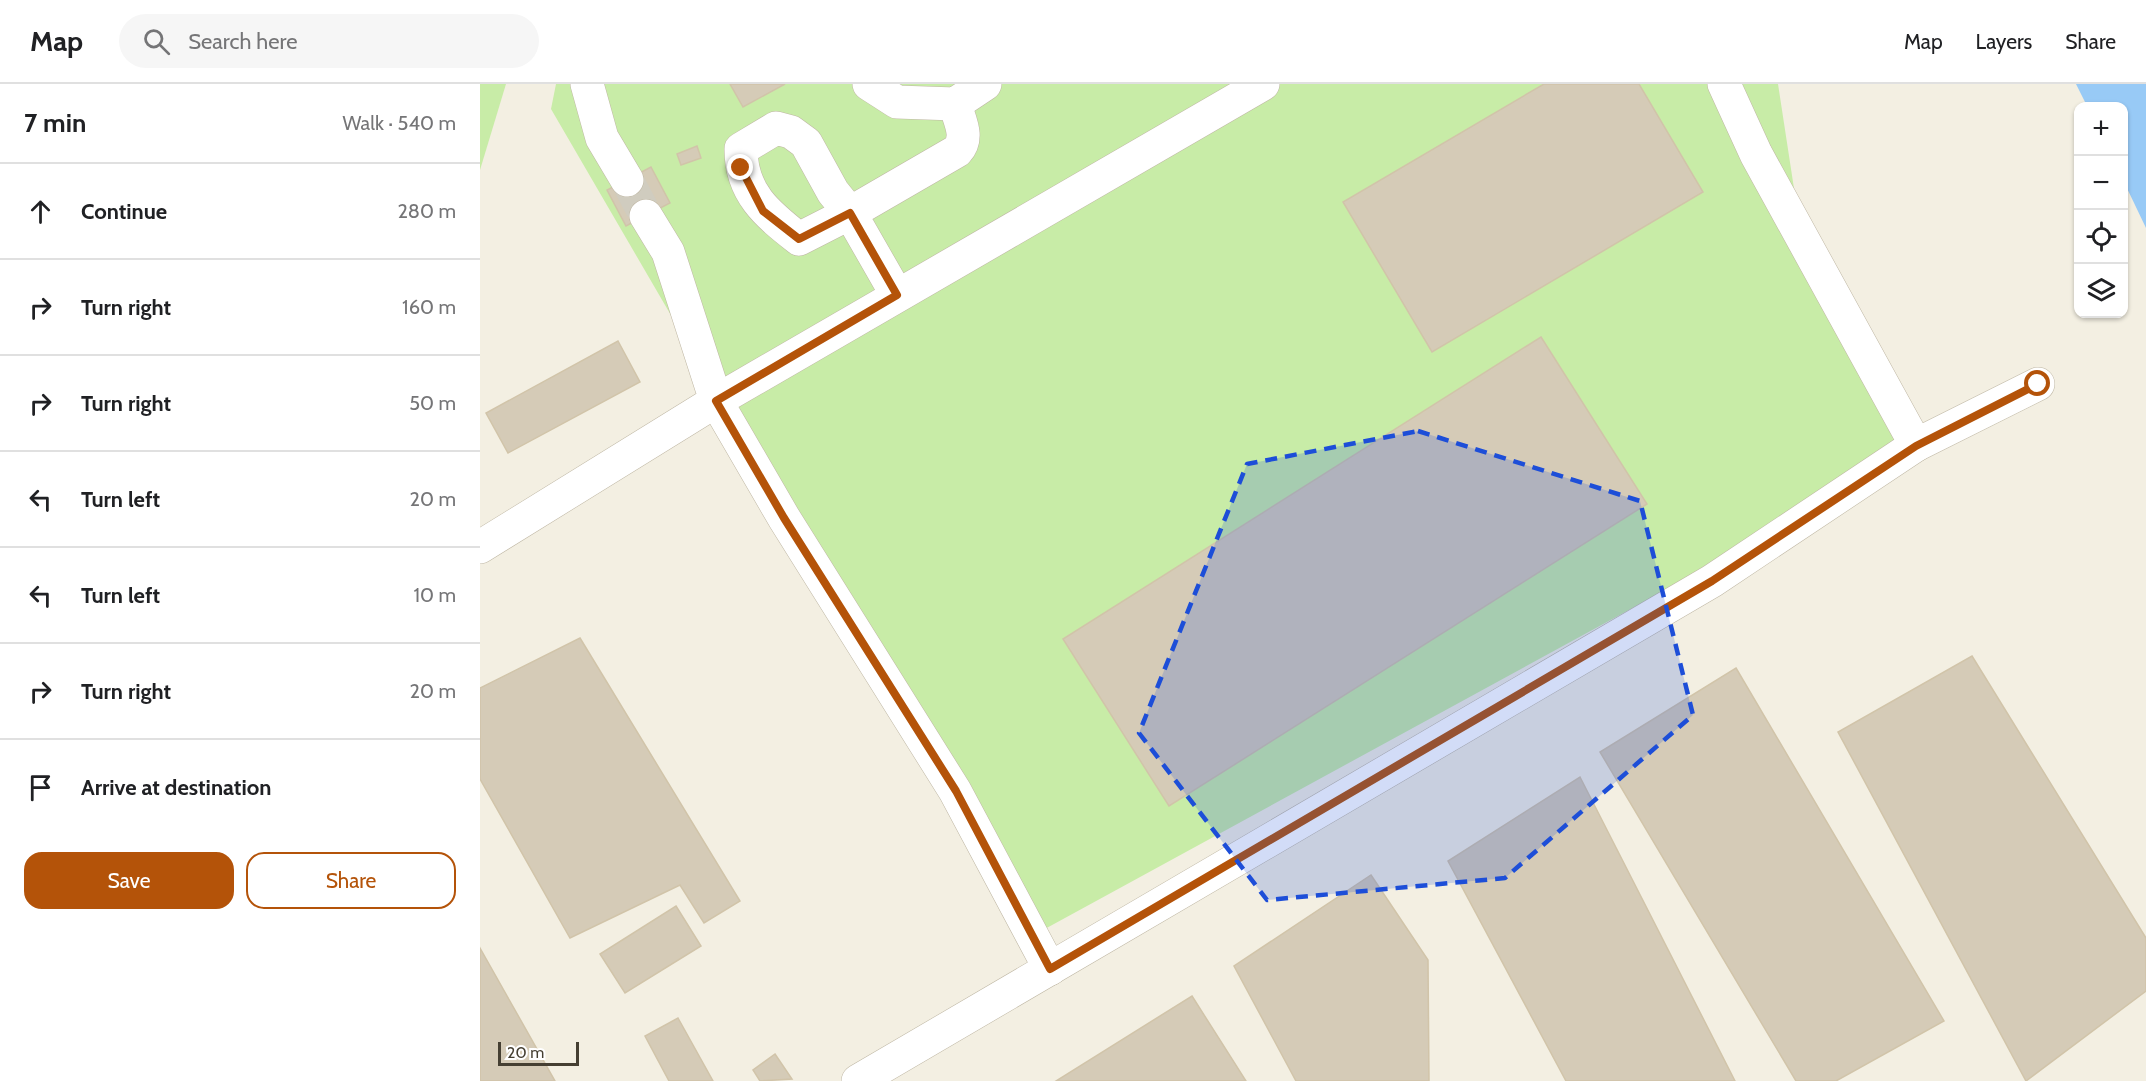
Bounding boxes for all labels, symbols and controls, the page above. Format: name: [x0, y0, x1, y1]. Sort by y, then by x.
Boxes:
search box: [119, 14, 539, 68]
text: Map: [30, 24, 83, 58]
icon: search: [140, 25, 173, 58]
text: Search here: [188, 28, 297, 55]
text: Map: [1904, 29, 1943, 54]
text: Layers: [1976, 29, 2032, 54]
text: Share: [2065, 29, 2116, 54]
map controls: [2074, 102, 2128, 318]
button: +: [2074, 102, 2128, 156]
text: 7 min: [24, 107, 86, 139]
text: Walk · 540 m: [342, 111, 456, 135]
route end: [727, 154, 753, 180]
button: −: [2074, 156, 2128, 210]
icon: ahead: [24, 195, 57, 228]
text: Continue: [81, 198, 167, 225]
text: 280 m: [397, 199, 456, 223]
button: locate: [2074, 210, 2128, 264]
button: layers: [2074, 264, 2128, 318]
icon: right: [24, 291, 57, 324]
text: Turn right: [81, 294, 171, 321]
text: 160 m: [402, 295, 456, 319]
route start: [2024, 370, 2050, 396]
icon: right: [24, 387, 57, 420]
text: Turn right: [81, 390, 171, 417]
text: 50 m: [409, 391, 456, 415]
icon: left: [24, 483, 57, 516]
text: Turn left: [81, 486, 160, 513]
text: 20 m: [410, 487, 456, 511]
icon: left: [24, 579, 57, 612]
text: Turn left: [81, 582, 160, 609]
text: 10 m: [413, 583, 456, 607]
icon: right: [24, 675, 57, 708]
text: Turn right: [81, 678, 171, 705]
text: 20 m: [410, 679, 456, 703]
icon: arrive: [24, 771, 57, 804]
text: Arrive at destination: [81, 774, 271, 801]
button: Save: [24, 852, 234, 909]
button: Share: [246, 852, 456, 909]
scale bar: [498, 1039, 579, 1066]
text: 20 m: [507, 1043, 544, 1062]

